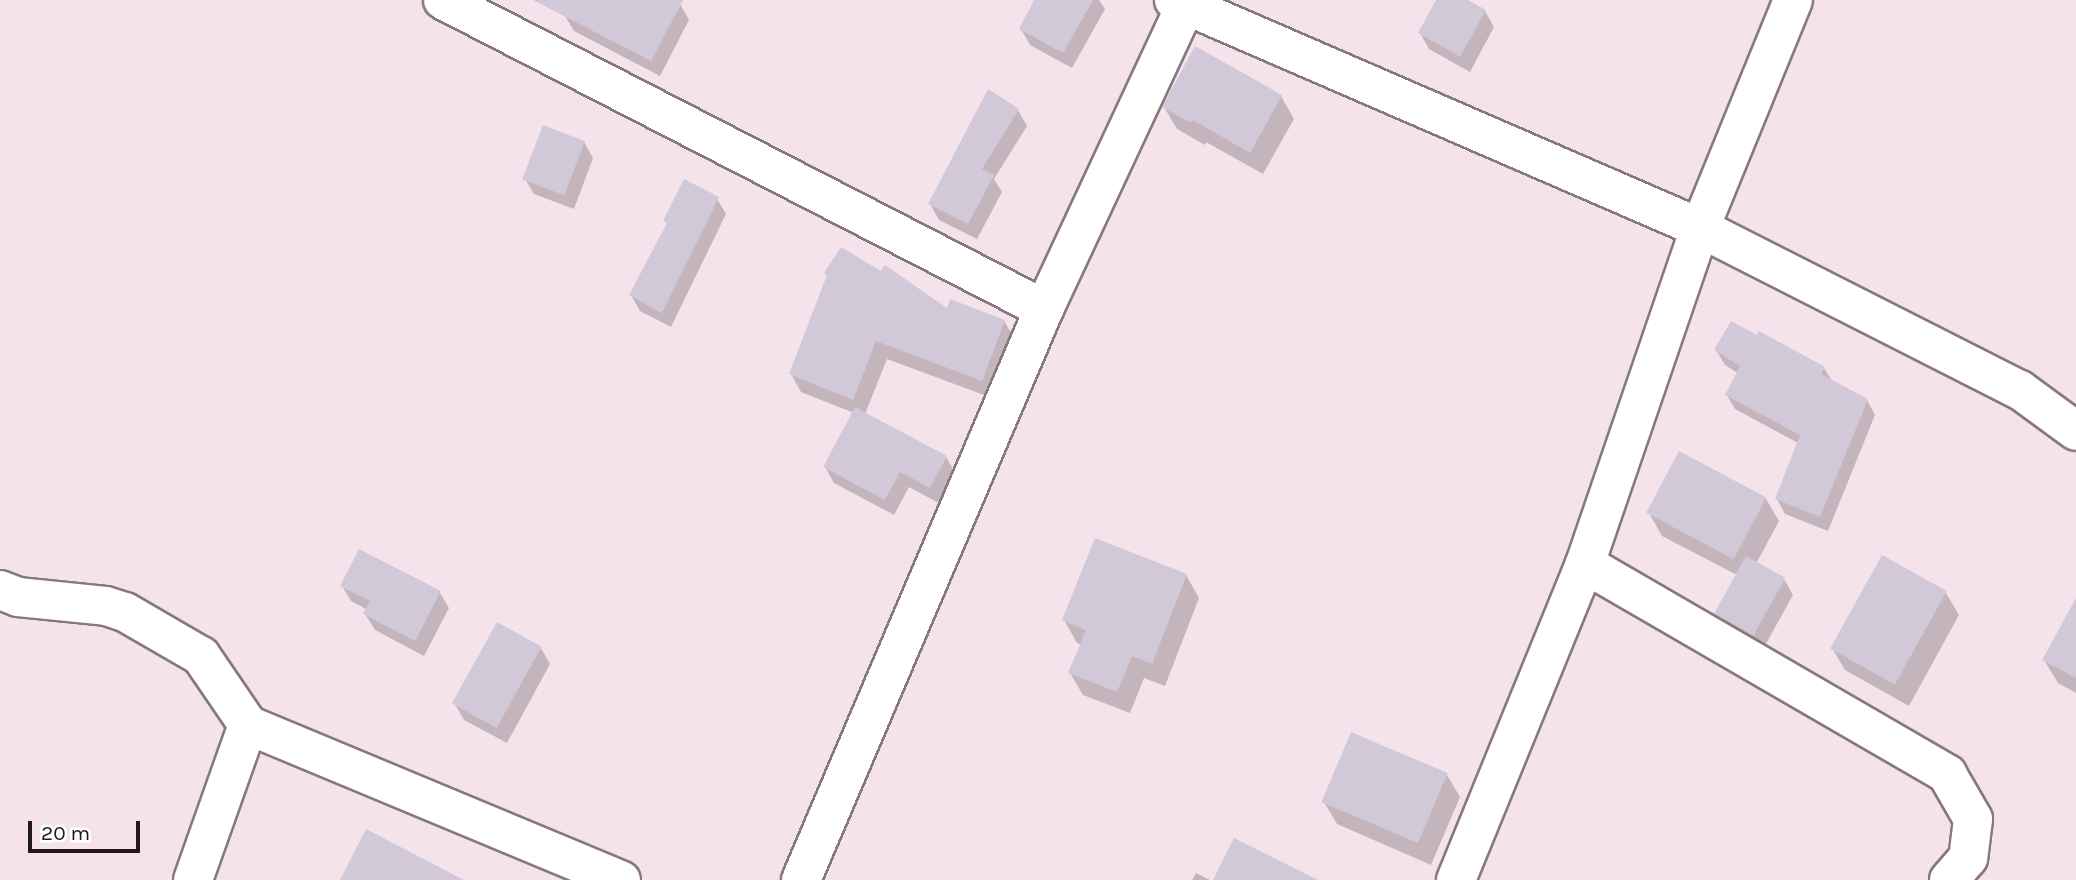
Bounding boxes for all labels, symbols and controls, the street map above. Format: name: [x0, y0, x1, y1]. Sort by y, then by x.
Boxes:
scale bar: [32, 806, 144, 850]
text: 20 m: [41, 821, 90, 845]

